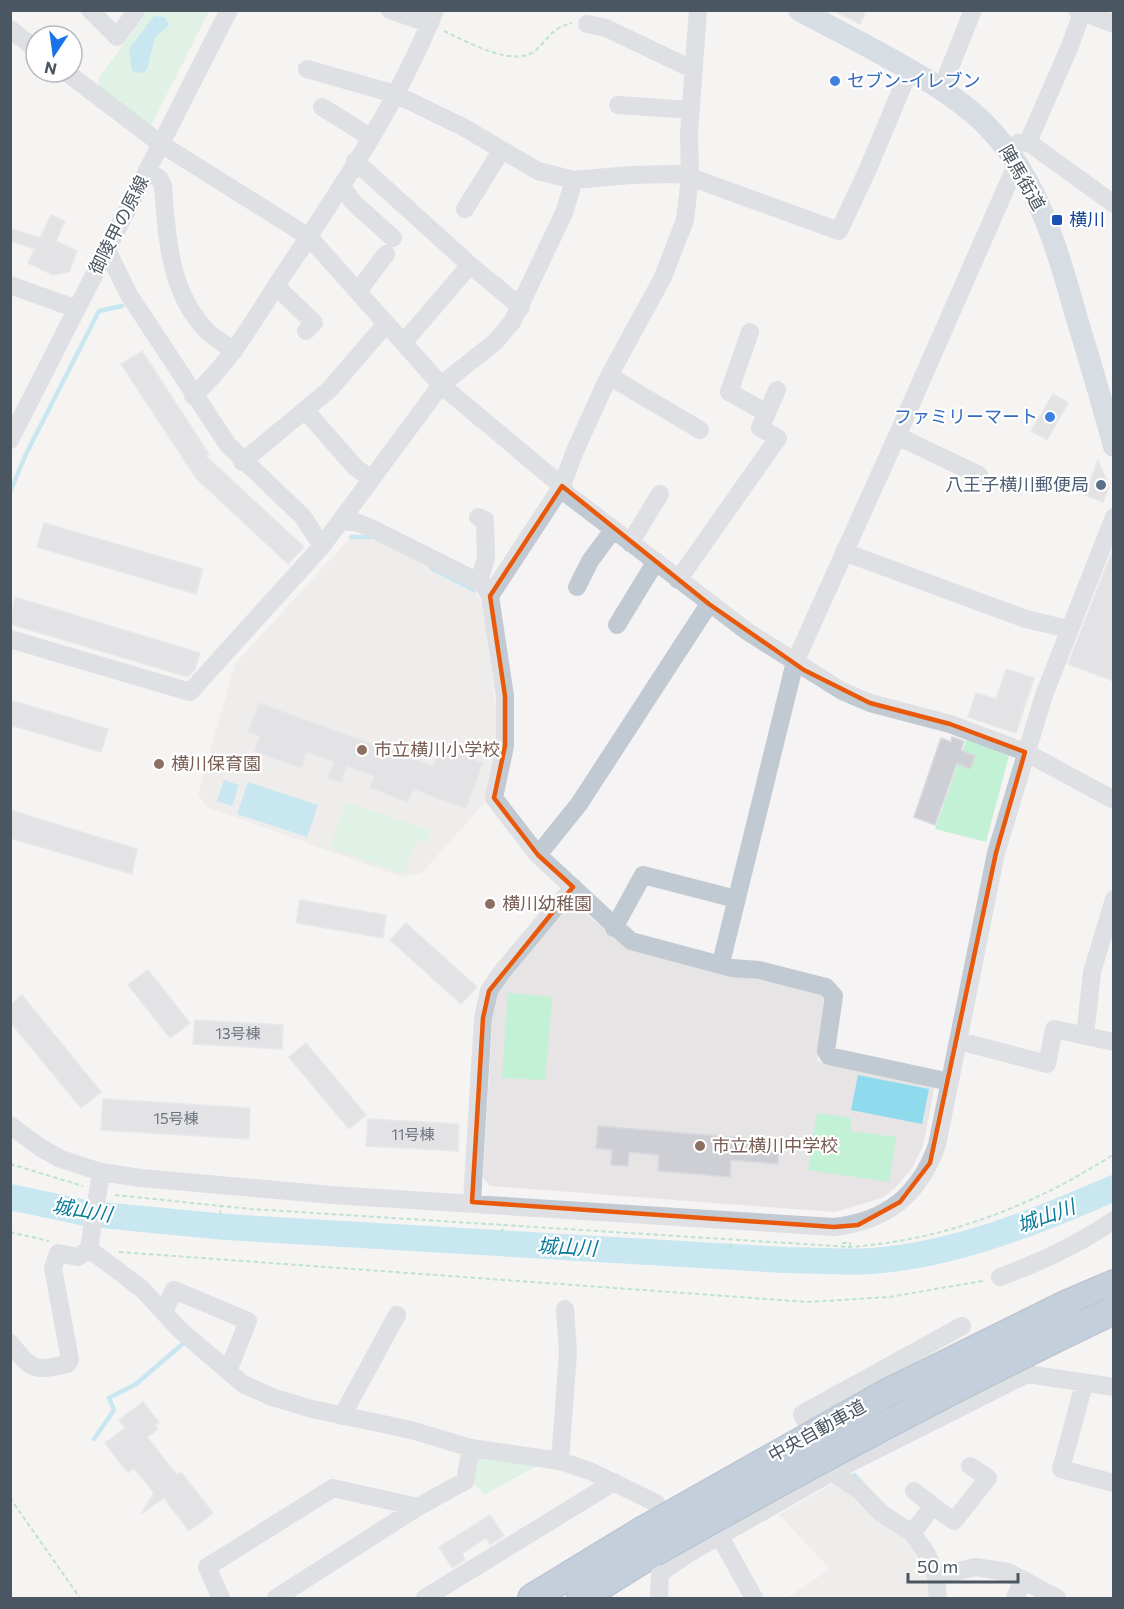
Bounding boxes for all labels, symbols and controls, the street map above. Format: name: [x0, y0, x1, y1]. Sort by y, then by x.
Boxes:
north arrow: [24, 24, 84, 84]
text: N: [43, 58, 58, 80]
place label: セブン-イレブン: [847, 69, 981, 91]
marker: セブン-イレブン: [828, 74, 842, 88]
street label: 陣馬街道: [995, 141, 1050, 214]
street label: 御陵甲の原線: [84, 171, 152, 278]
place label: 横川: [1069, 208, 1105, 230]
marker: 横川: [1050, 213, 1064, 227]
place label: ファミリーマート: [894, 405, 1038, 427]
marker: ファミリーマート: [1043, 410, 1057, 424]
place label: 八王子横川郵便局: [945, 473, 1089, 495]
marker: 八王子横川郵便局: [1094, 478, 1108, 492]
place label: 市立横川小学校: [374, 738, 500, 760]
marker: 市立横川小学校: [355, 743, 369, 757]
place label: 横川保育園: [171, 752, 261, 774]
marker: 横川保育園: [152, 757, 166, 771]
place label: 横川幼稚園: [502, 892, 592, 914]
marker: 横川幼稚園: [483, 897, 497, 911]
house number: 13号棟: [216, 1024, 260, 1042]
house number: 15号棟: [153, 1109, 199, 1127]
house number: 11号棟: [392, 1125, 434, 1143]
place label: 市立横川中学校: [712, 1134, 838, 1156]
marker: 市立横川中学校: [693, 1139, 707, 1153]
water label: 城山川: [51, 1192, 116, 1226]
water label: 城山川: [1013, 1193, 1080, 1237]
water label: 城山川: [536, 1232, 600, 1260]
street label: 中央自動車道: [764, 1394, 869, 1466]
scale bar: [908, 1546, 1018, 1584]
text: 50 m: [917, 1555, 958, 1577]

